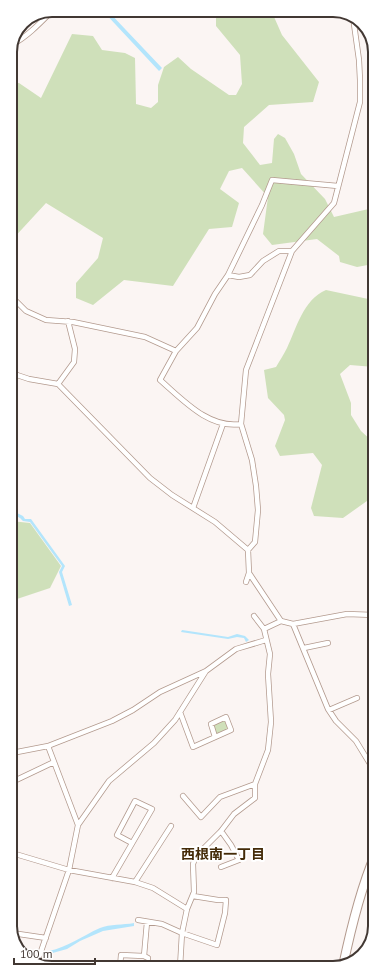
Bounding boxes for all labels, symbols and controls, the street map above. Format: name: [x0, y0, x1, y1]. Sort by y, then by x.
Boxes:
district label: 西根南一丁目: [181, 845, 265, 863]
scale bar: [14, 940, 95, 966]
text: 100 m: [20, 946, 53, 961]

